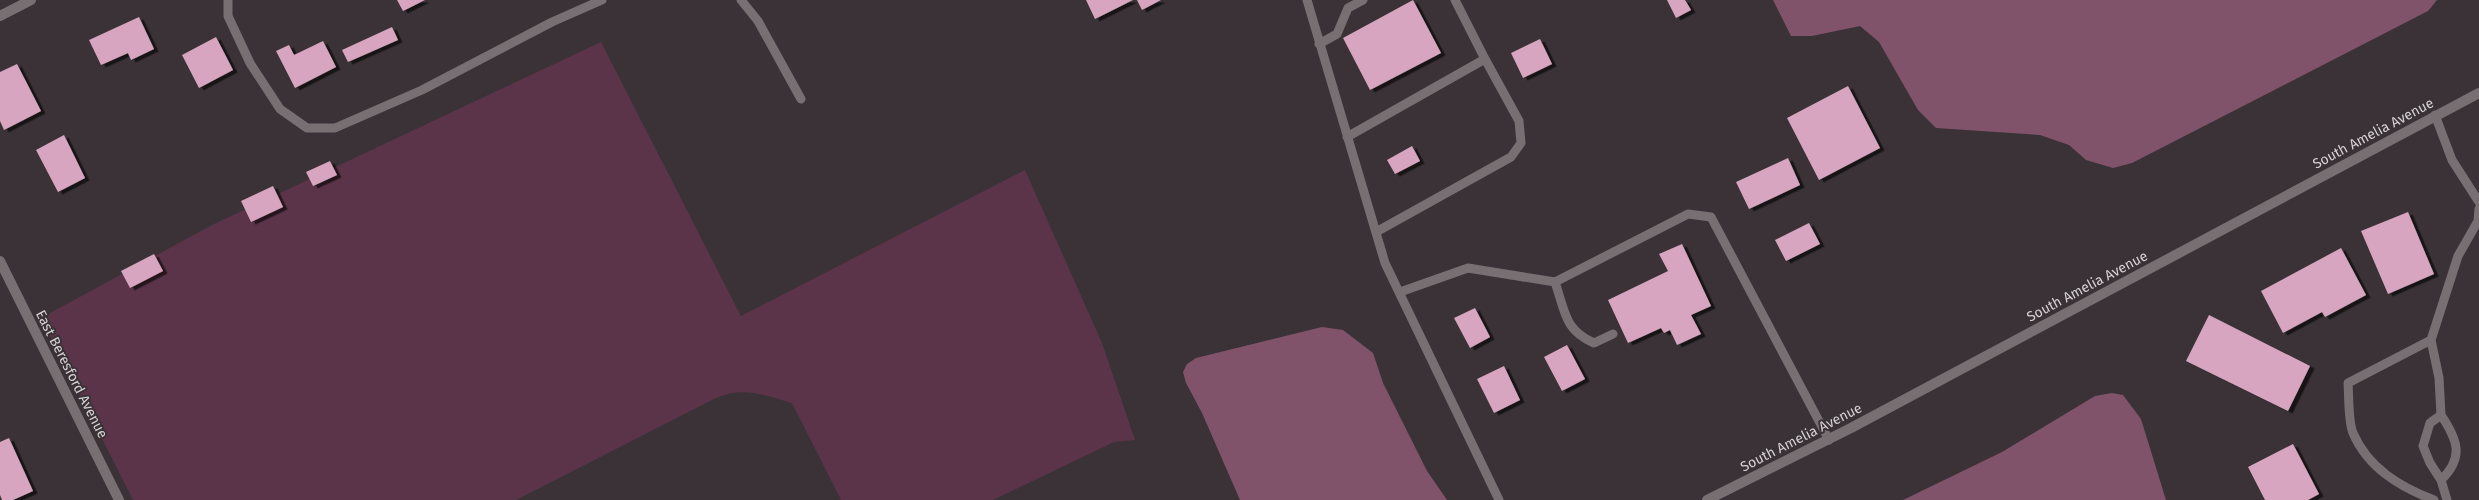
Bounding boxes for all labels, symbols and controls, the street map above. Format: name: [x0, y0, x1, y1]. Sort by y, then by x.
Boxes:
street label: South Amelia Avenue: [2310, 94, 2437, 173]
street label: South Amelia Avenue: [2024, 247, 2151, 326]
street label: East Beresford Avenue: [32, 307, 111, 441]
street label: South Amelia Avenue: [1737, 399, 1865, 476]

